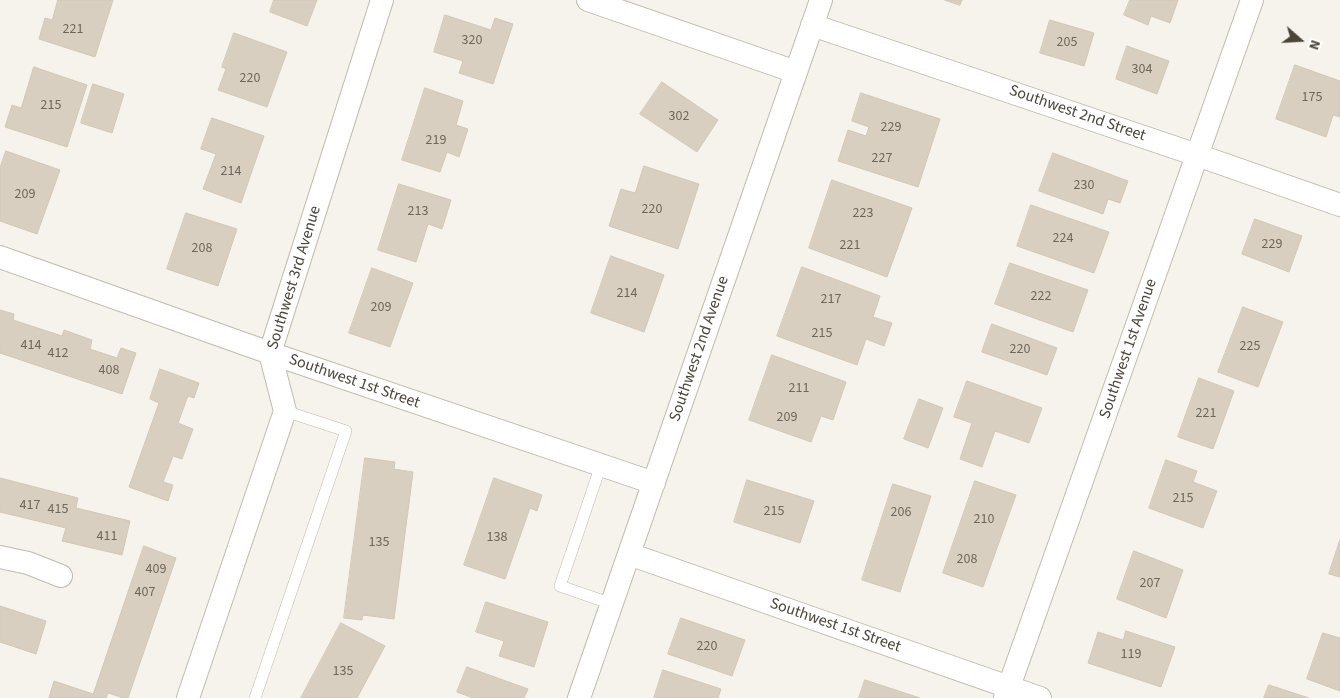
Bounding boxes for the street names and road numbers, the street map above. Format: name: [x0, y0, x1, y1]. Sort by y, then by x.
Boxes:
street label: Southwest 2nd Street: [1006, 82, 1148, 146]
street label: Southwest 3rd Avenue: [264, 204, 326, 352]
street label: Southwest 2nd Avenue: [666, 274, 734, 424]
street label: Southwest 1st Avenue: [1096, 277, 1162, 421]
street label: Southwest 1st Street: [286, 351, 422, 413]
street label: Southwest 1st Street: [767, 595, 903, 657]

